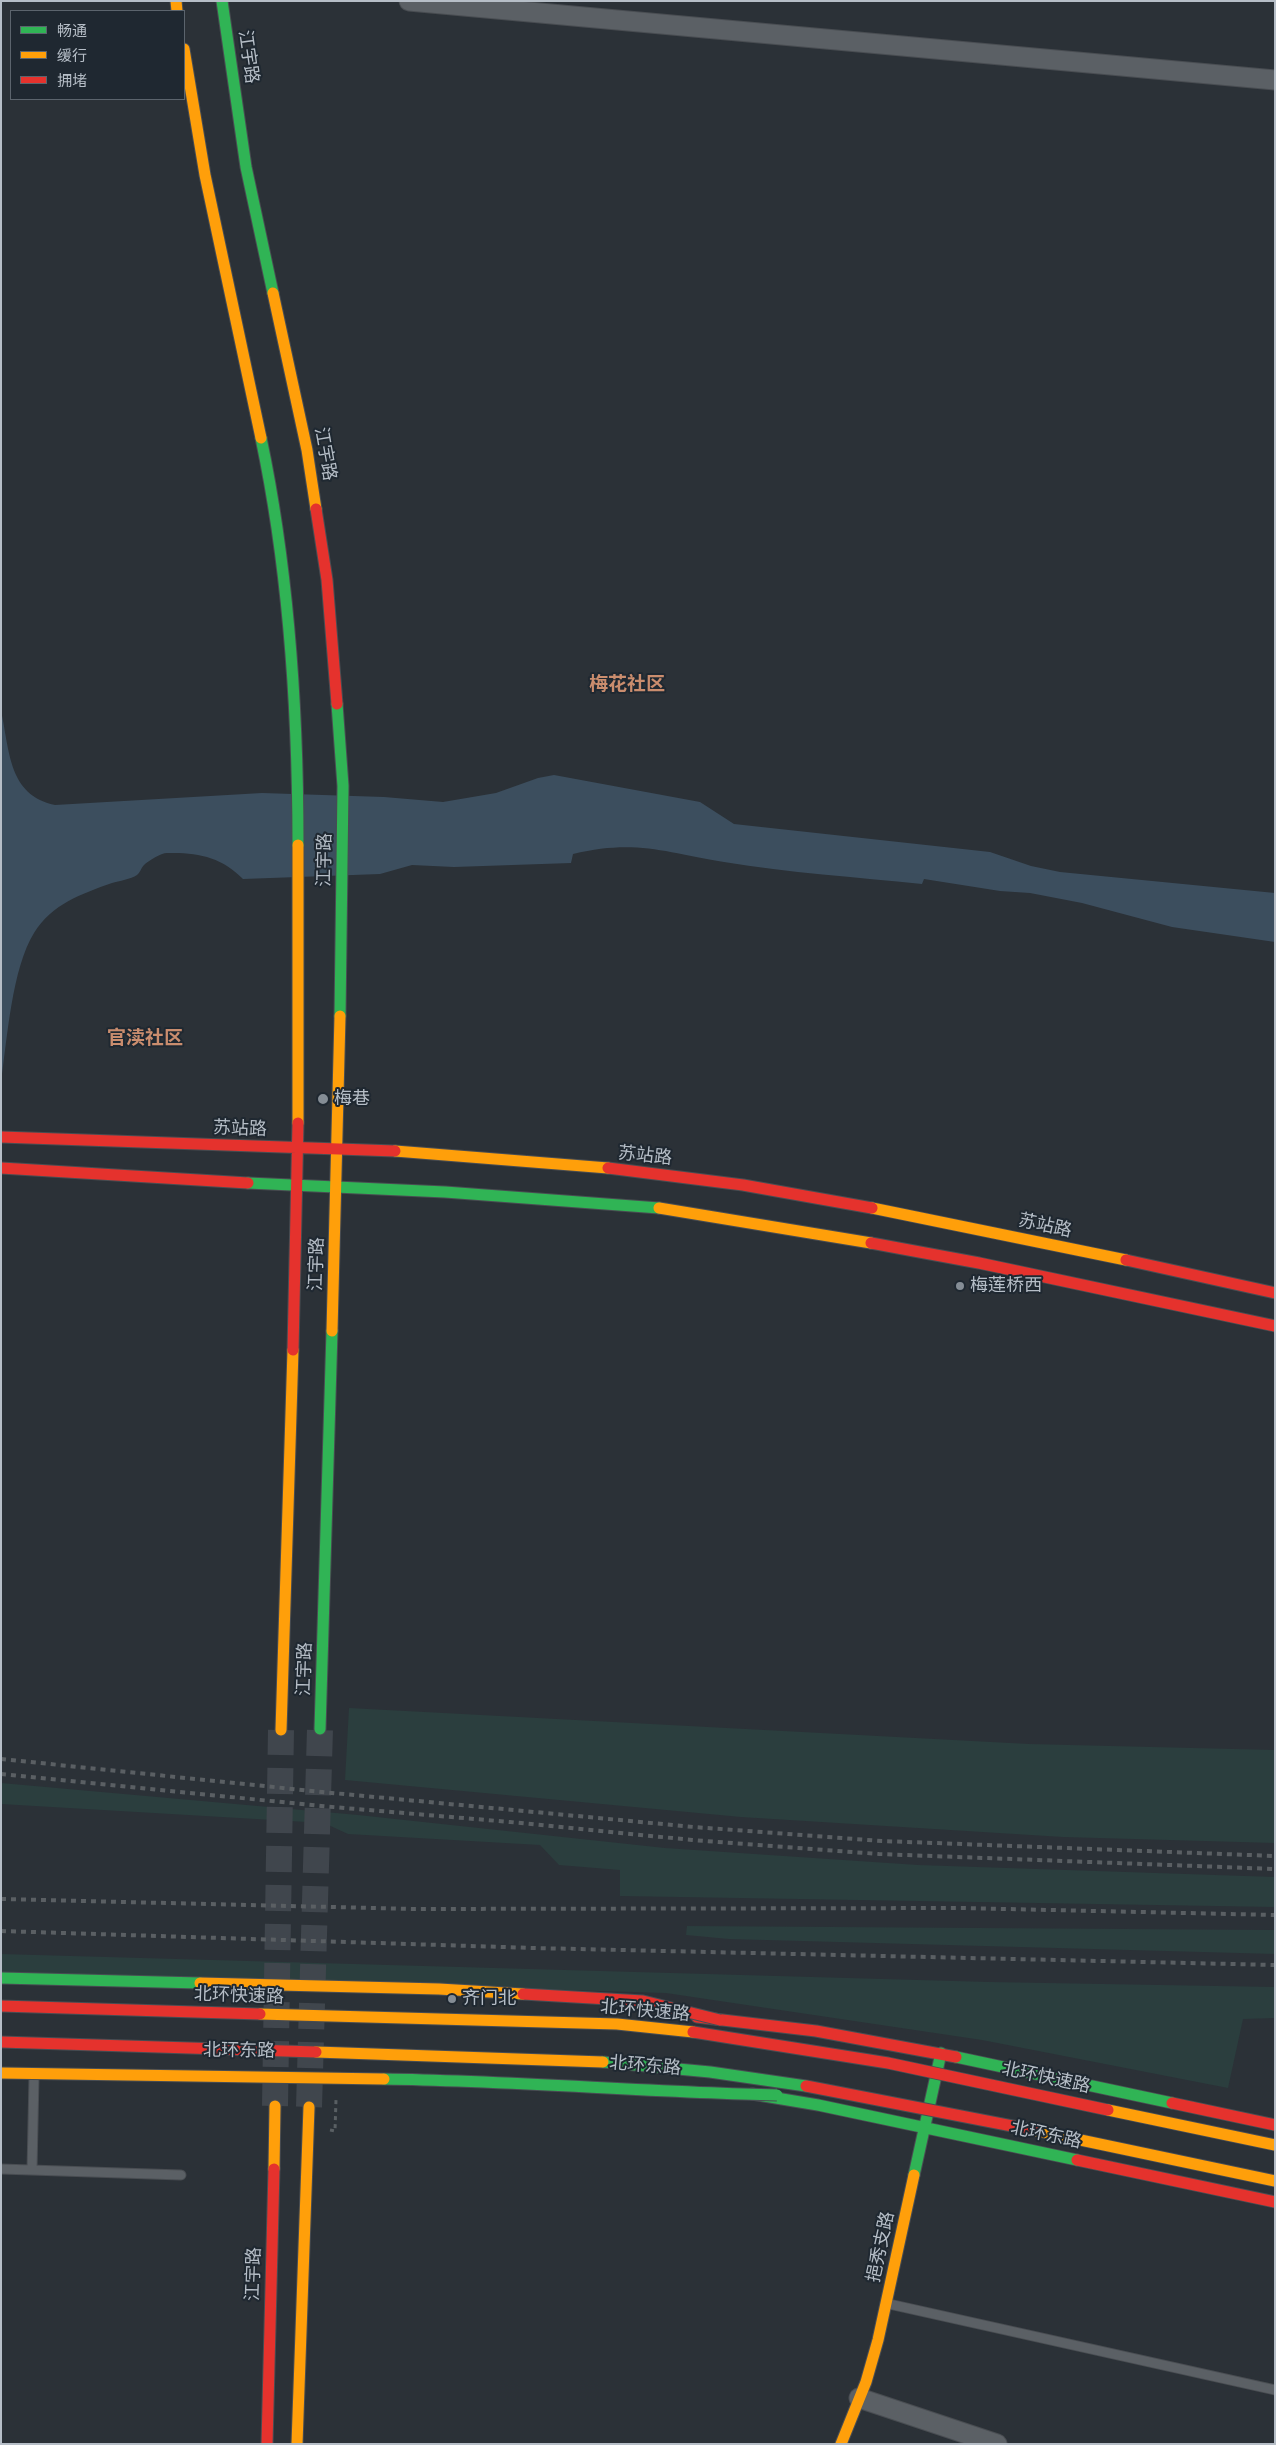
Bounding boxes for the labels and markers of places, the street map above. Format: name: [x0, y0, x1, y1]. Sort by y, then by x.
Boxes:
place label: 梅巷: [334, 1088, 370, 1110]
marker: 梅巷: [316, 1092, 330, 1106]
place label: 梅莲桥西: [970, 1275, 1042, 1297]
marker: 梅莲桥西: [954, 1280, 966, 1292]
place label: 齐门北: [462, 1988, 516, 2010]
marker: 齐门北: [446, 1993, 458, 2005]

